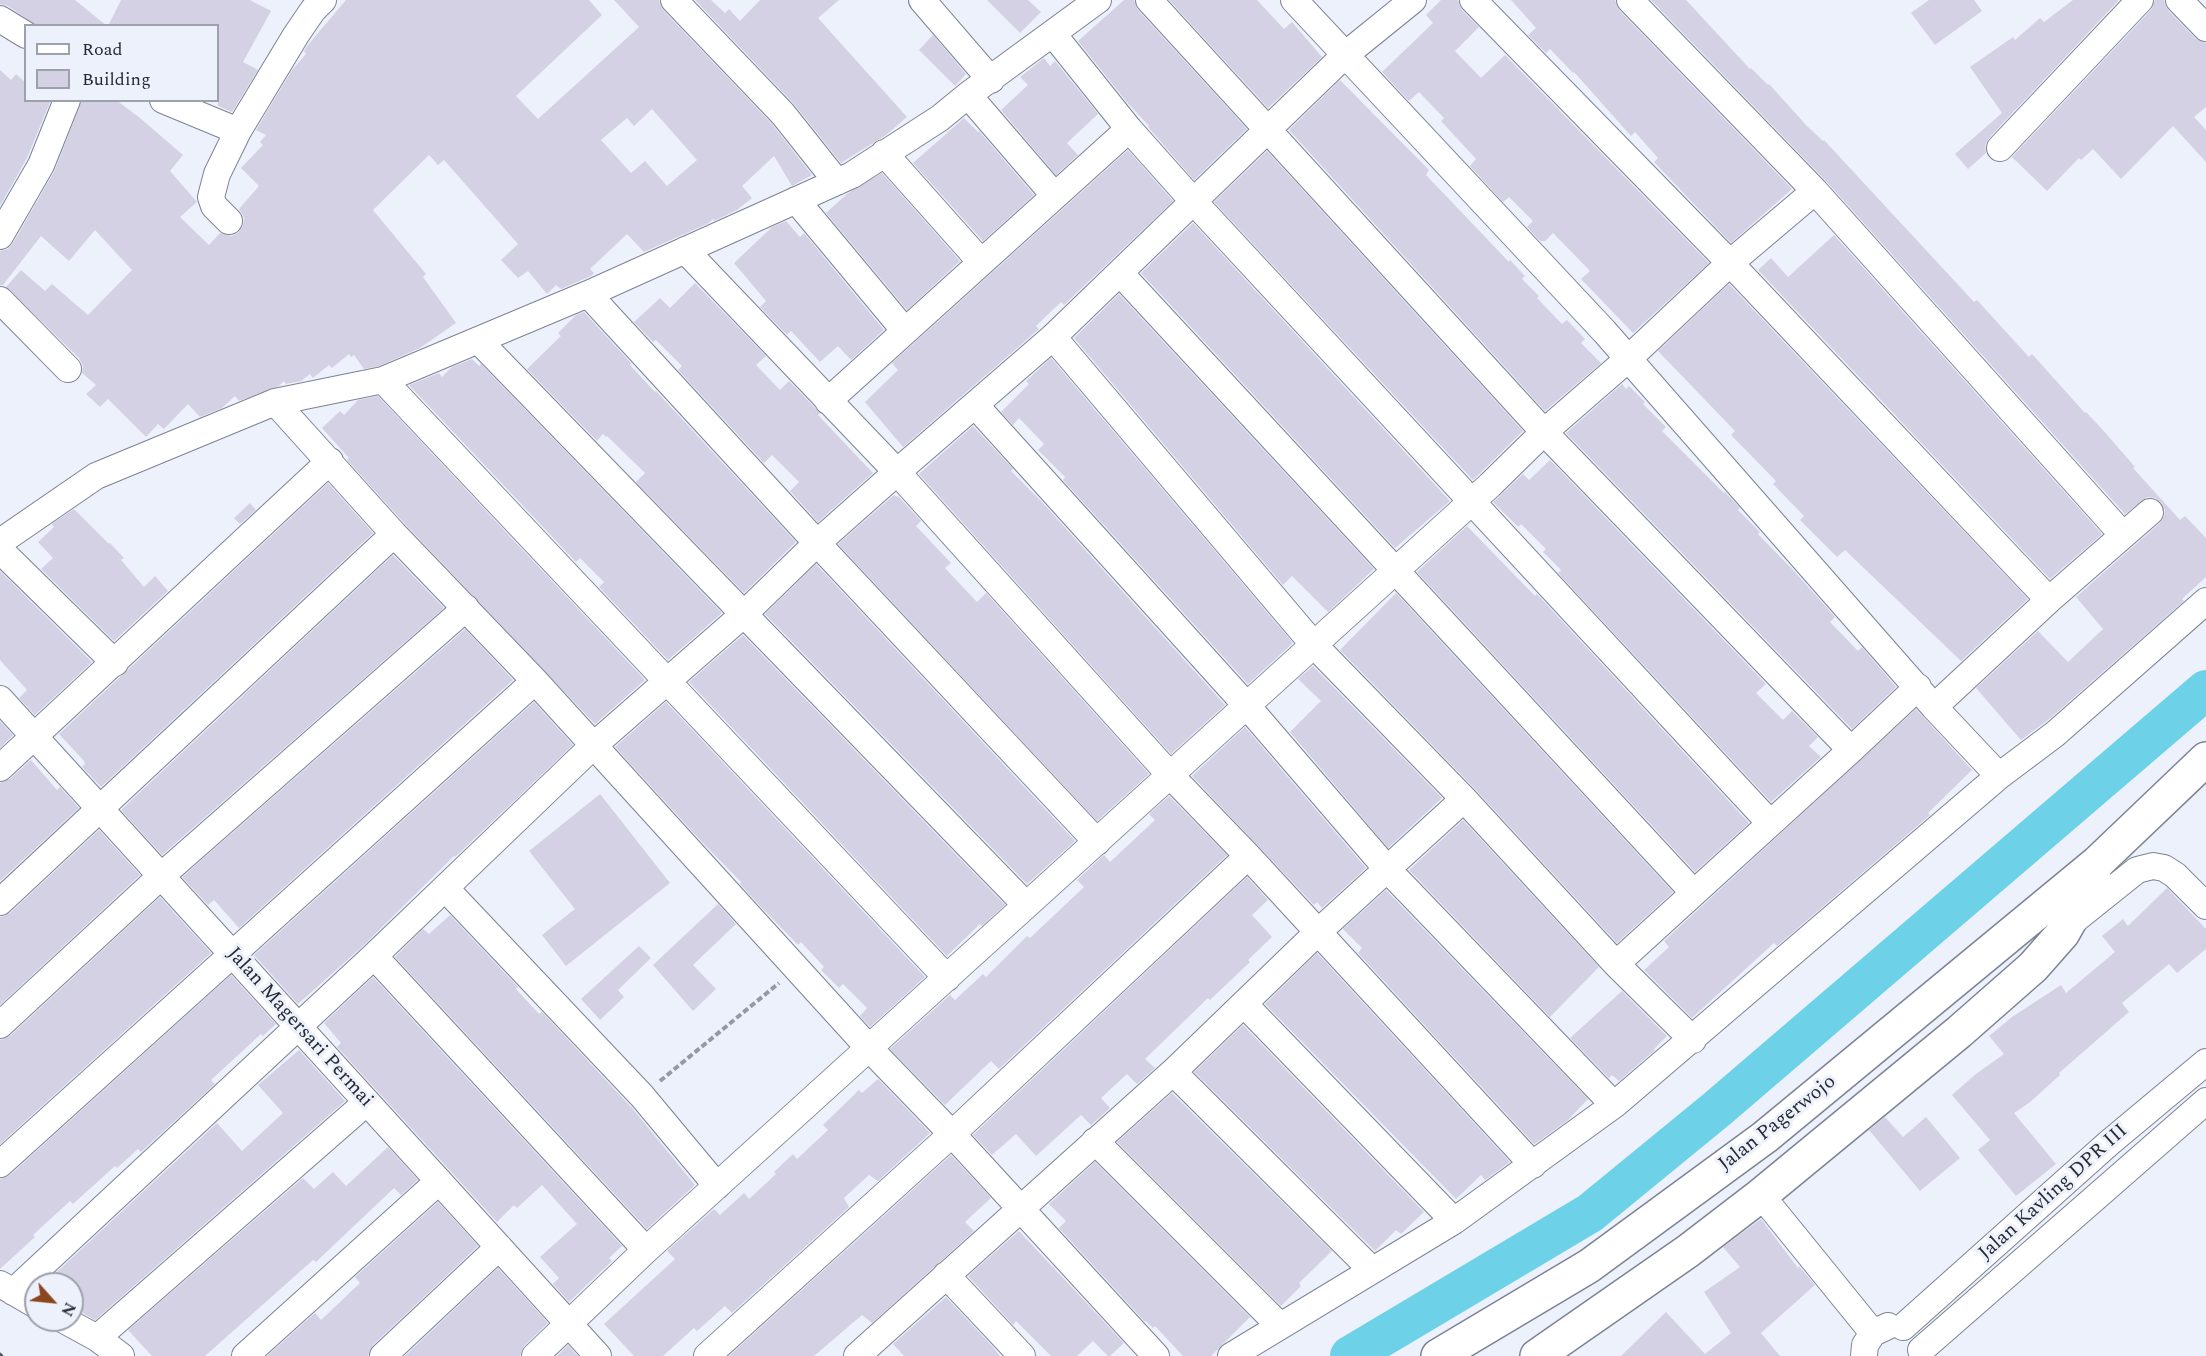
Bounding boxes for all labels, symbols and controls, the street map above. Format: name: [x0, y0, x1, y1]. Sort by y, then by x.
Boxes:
legend: [24, 24, 219, 102]
text: Road: [82, 36, 123, 63]
text: Building: [82, 66, 151, 93]
street label: Jalan Magersari Permai: [221, 943, 377, 1113]
street label: Jalan Pagerwojo: [1714, 1071, 1842, 1177]
street label: Jalan Kavling DPR III: [1975, 1120, 2133, 1266]
north arrow: [24, 1272, 84, 1332]
text: N: [55, 1298, 82, 1321]

